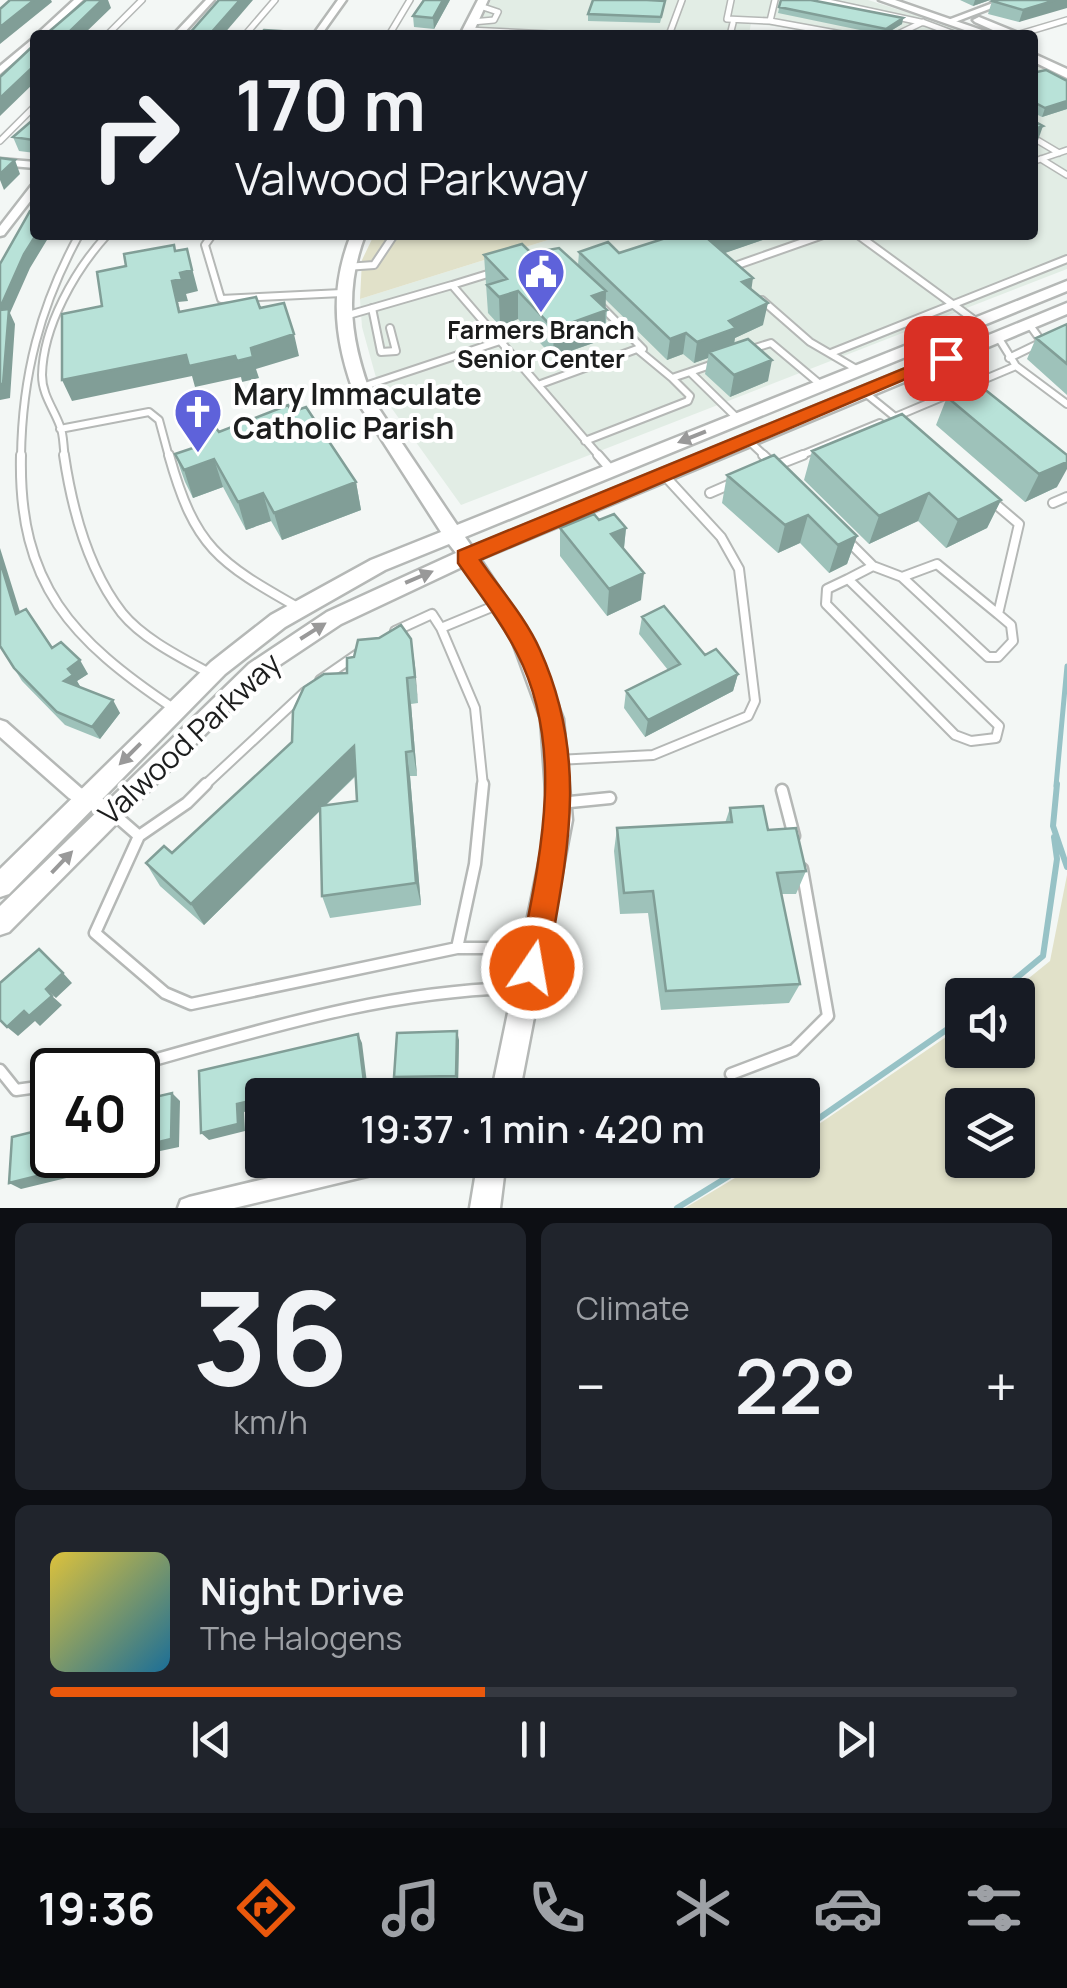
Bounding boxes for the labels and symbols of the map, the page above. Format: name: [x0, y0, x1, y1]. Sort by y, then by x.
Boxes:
public building icon: Farmers Branch Senior Center: [515, 246, 567, 314]
place label: Farmers Branch Senior Center: [447, 312, 635, 376]
pin: [904, 316, 989, 401]
place label: Mary Immaculate Catholic Parish: [233, 373, 482, 448]
church icon: Mary Immaculate Catholic Parish: [172, 386, 224, 454]
one-way arrow: [677, 430, 707, 446]
one-way arrow: [404, 569, 434, 585]
one-way arrow: [299, 623, 327, 640]
street label: Valwood Parkway: [89, 642, 289, 833]
one-way arrow: [119, 742, 143, 765]
one-way arrow: [50, 851, 73, 875]
position arrow: [480, 916, 584, 1020]
speed limit sign: 40: [30, 1048, 160, 1178]

